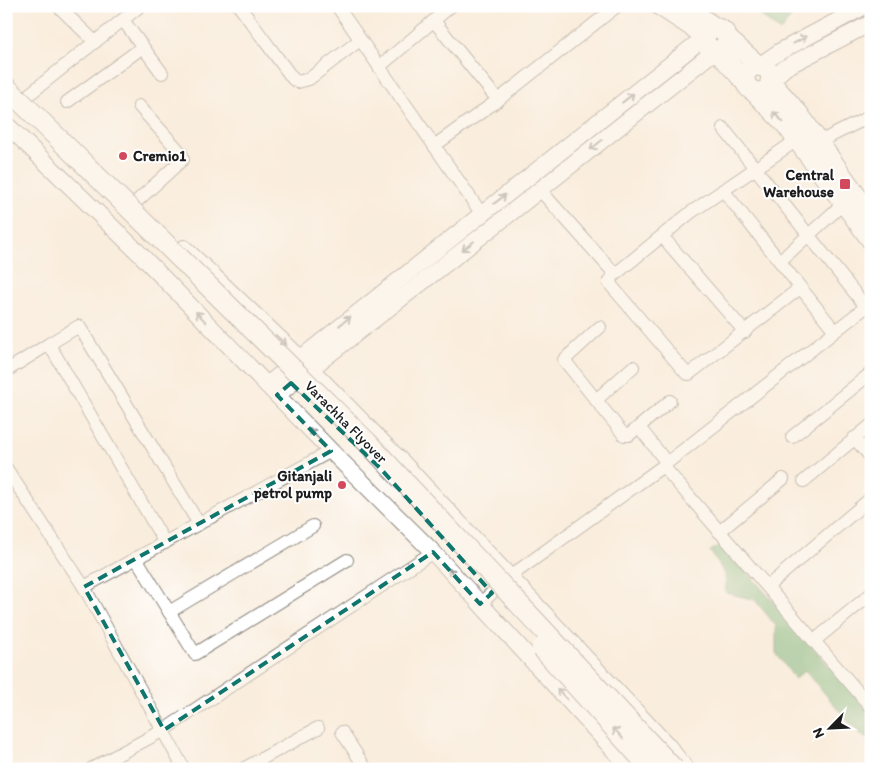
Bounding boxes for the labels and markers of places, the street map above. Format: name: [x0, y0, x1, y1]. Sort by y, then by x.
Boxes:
place label: Cremio1: [133, 147, 186, 165]
marker: Cremio1: [117, 150, 129, 162]
place label: Central Warehouse: [763, 166, 835, 201]
marker: Central Warehouse: [838, 177, 852, 191]
place label: Gitanjali petrol pump: [253, 467, 332, 503]
marker: Gitanjali petrol pump: [336, 479, 348, 491]

